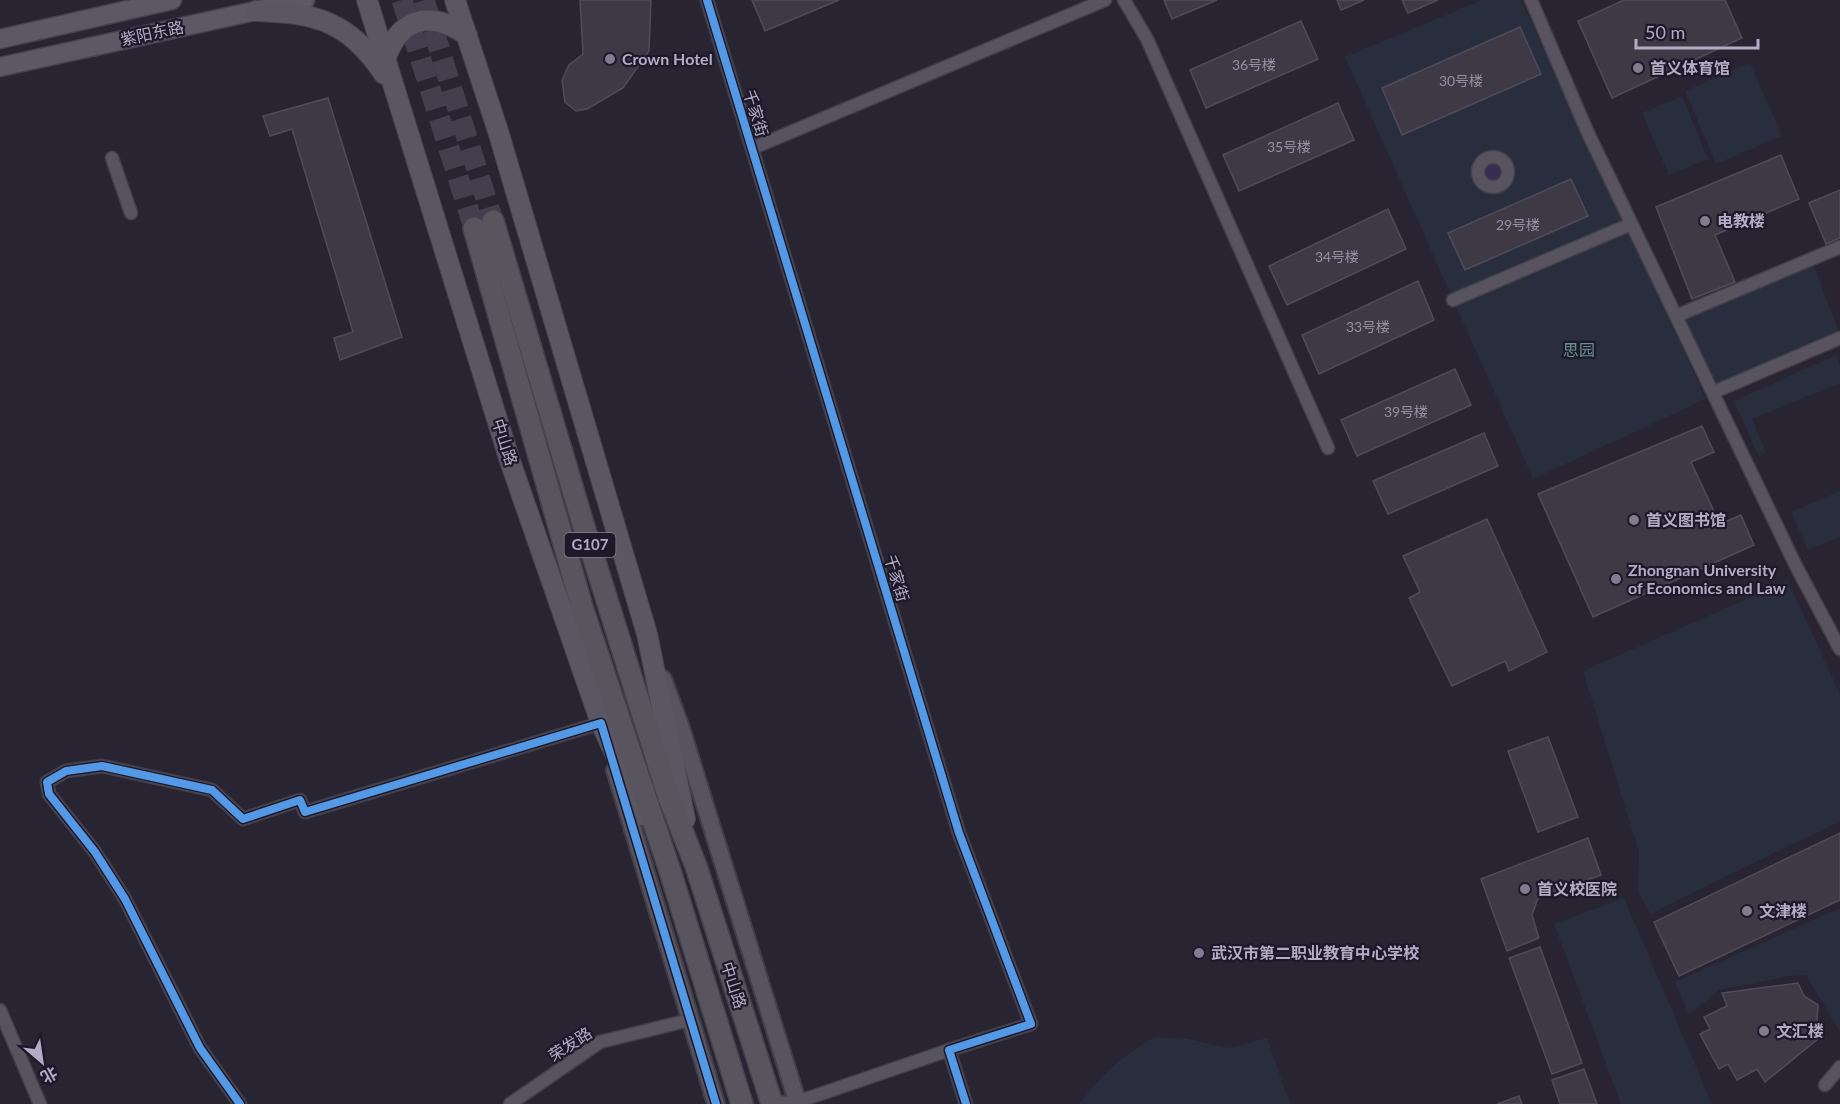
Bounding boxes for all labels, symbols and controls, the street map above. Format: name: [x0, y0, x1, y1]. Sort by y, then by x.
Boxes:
scale bar: [1636, 12, 1758, 50]
street label: 紫阳东路: [119, 17, 185, 48]
text: 50 m: [1645, 21, 1685, 43]
place label: Crown Hotel: [622, 49, 713, 68]
marker: Crown Hotel: [603, 52, 617, 66]
house number: 36号楼: [1232, 56, 1276, 73]
place label: 首义体育馆: [1650, 58, 1730, 77]
marker: 首义体育馆: [1631, 61, 1645, 75]
house number: 30号楼: [1439, 72, 1483, 89]
street label: 千家街: [740, 87, 773, 139]
house number: 35号楼: [1267, 138, 1311, 155]
place label: 电教楼: [1717, 211, 1765, 230]
marker: 电教楼: [1698, 214, 1712, 228]
house number: 29号楼: [1496, 216, 1540, 233]
house number: 34号楼: [1315, 248, 1359, 265]
house number: 33号楼: [1346, 318, 1390, 335]
park label: 思园: [1563, 340, 1595, 359]
house number: 39号楼: [1384, 403, 1428, 420]
street label: 中山路: [489, 416, 522, 468]
place label: 首义图书馆: [1646, 510, 1726, 529]
marker: 首义图书馆: [1627, 513, 1641, 527]
road number: G107: [564, 533, 616, 557]
street label: 千家街: [881, 552, 914, 604]
place label: Zhongnan University of Economics and Law: [1628, 560, 1786, 597]
marker: Zhongnan University of Economics and Law: [1609, 572, 1623, 586]
place label: 首义校医院: [1537, 879, 1617, 898]
marker: 首义校医院: [1518, 882, 1532, 896]
place label: 文津楼: [1759, 901, 1807, 920]
marker: 文津楼: [1740, 904, 1754, 918]
place label: 武汉市第二职业教育中心学校: [1211, 943, 1420, 962]
marker: 武汉市第二职业教育中心学校: [1192, 946, 1206, 960]
street label: 中山路: [718, 959, 751, 1011]
place label: 文汇楼: [1776, 1021, 1824, 1040]
street label: 荣发路: [544, 1023, 595, 1065]
marker: 文汇楼: [1757, 1024, 1771, 1038]
north arrow: [12, 1032, 72, 1092]
text: 北: [38, 1063, 61, 1088]

